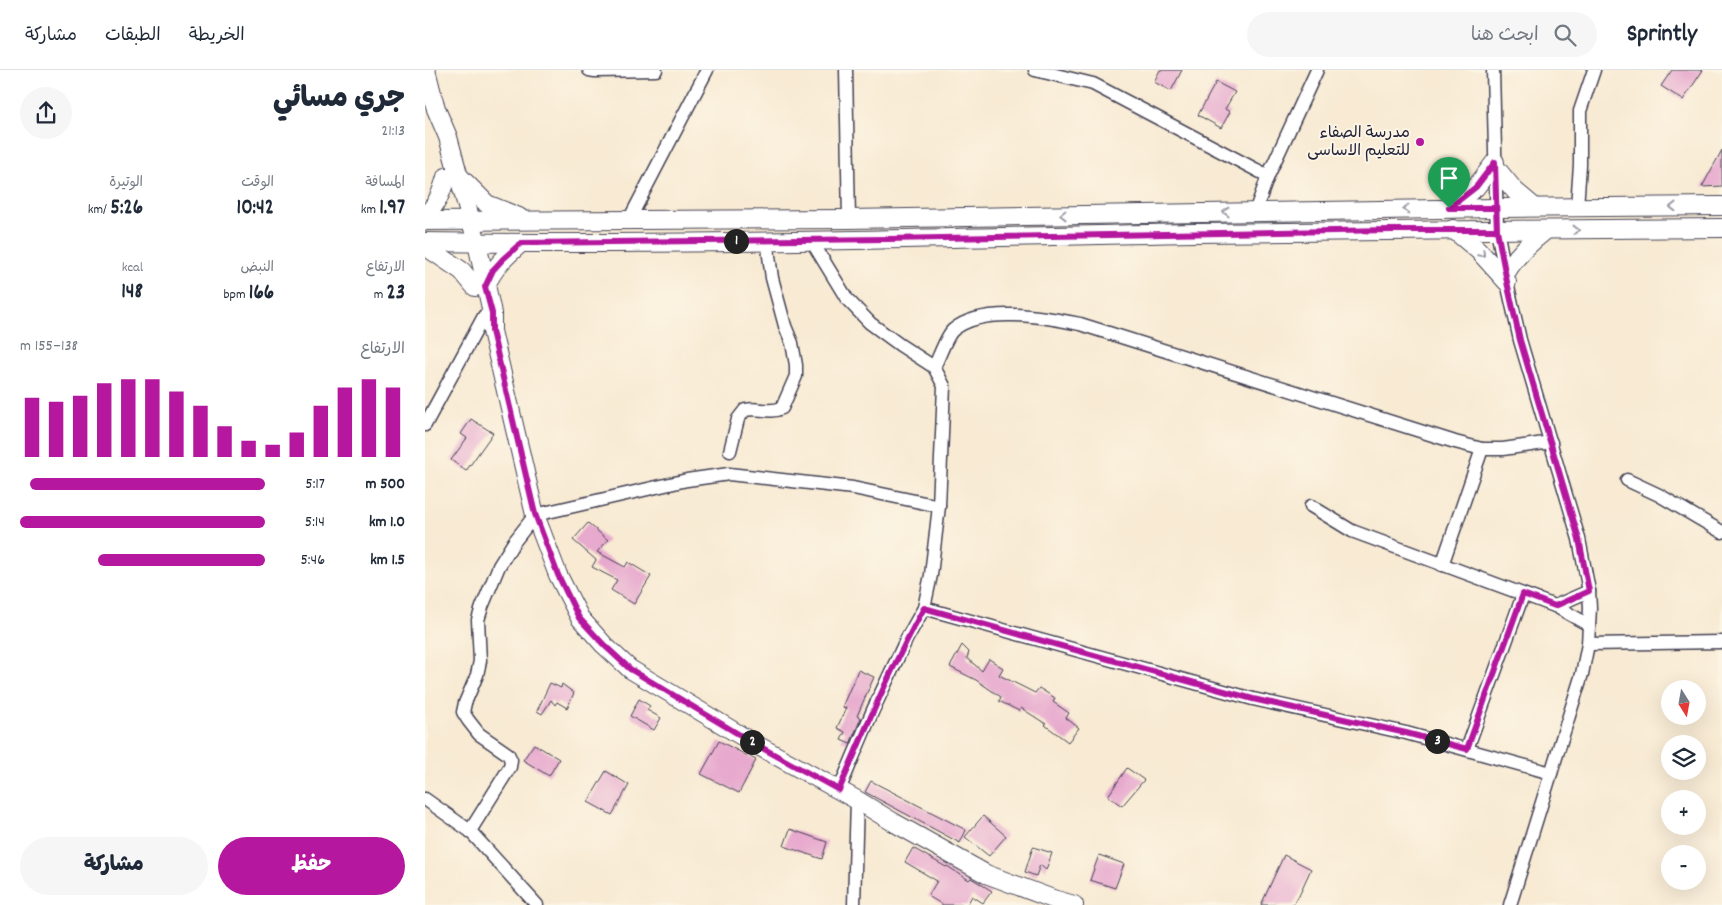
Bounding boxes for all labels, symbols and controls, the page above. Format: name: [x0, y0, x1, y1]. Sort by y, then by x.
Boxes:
search box: [1247, 12, 1597, 57]
text: Sprintly: [1627, 18, 1697, 52]
icon: search: [1551, 21, 1579, 49]
text: ابحث هنا: [1471, 23, 1539, 50]
text: مشاركة: [25, 24, 77, 49]
text: الطبقات: [105, 24, 161, 49]
text: الخريطة: [189, 24, 245, 49]
text: جري مسائي: [273, 81, 405, 121]
button: share: [20, 87, 72, 139]
text: 21:13: [381, 120, 405, 143]
place label: مدرسة الصفاء للتعليم الاساسى: [1307, 122, 1410, 163]
marker: مدرسة الصفاء للتعليم الاساسى: [1414, 136, 1426, 148]
pin: [1428, 157, 1470, 208]
icon: arrive: [1435, 164, 1463, 192]
text: الوتيرة: [109, 173, 143, 193]
text: الوقت: [241, 173, 274, 193]
text: المسافة: [365, 173, 405, 193]
text: 5:26: [110, 194, 143, 224]
text: 10:42: [237, 194, 274, 224]
text: 1.97: [379, 194, 405, 224]
text: /km: [88, 200, 110, 220]
text: km: [361, 200, 379, 220]
one-way arrow: [1669, 202, 1677, 212]
one-way arrow: [1402, 204, 1410, 214]
one-way arrow: [1222, 207, 1230, 217]
one-way arrow: [1059, 210, 1067, 220]
one-way arrow: [1572, 225, 1580, 235]
pin: 1: [723, 228, 749, 254]
text: 1: [735, 231, 738, 251]
one-way arrow: [1476, 248, 1485, 257]
text: kcal: [122, 258, 143, 278]
text: النبض: [241, 258, 274, 278]
text: الارتفاع: [366, 258, 405, 278]
text: 148: [121, 278, 143, 308]
text: 166: [249, 279, 274, 309]
text: 23: [386, 279, 405, 309]
text: bpm: [223, 285, 249, 305]
text: m: [374, 285, 386, 305]
text: 138–155 m: [20, 335, 78, 358]
text: الارتفاع: [360, 338, 405, 361]
text: 5:17: [305, 473, 325, 496]
text: 500 m: [365, 473, 405, 496]
text: 5:14: [305, 511, 325, 534]
text: 1.0 km: [369, 511, 405, 534]
text: 5:46: [300, 549, 325, 572]
text: 1.5 km: [370, 549, 405, 572]
north arrow: [1661, 680, 1706, 725]
map controls: [1661, 680, 1706, 890]
pin: 3: [1425, 728, 1449, 754]
pin: 2: [739, 730, 765, 754]
text: 3: [1434, 731, 1441, 751]
text: 2: [749, 732, 756, 752]
button: layers: [1661, 735, 1706, 780]
button: +: [1661, 790, 1706, 835]
button: مشاركة: [20, 837, 208, 895]
button: حفظ: [218, 837, 405, 895]
button: −: [1661, 845, 1706, 890]

